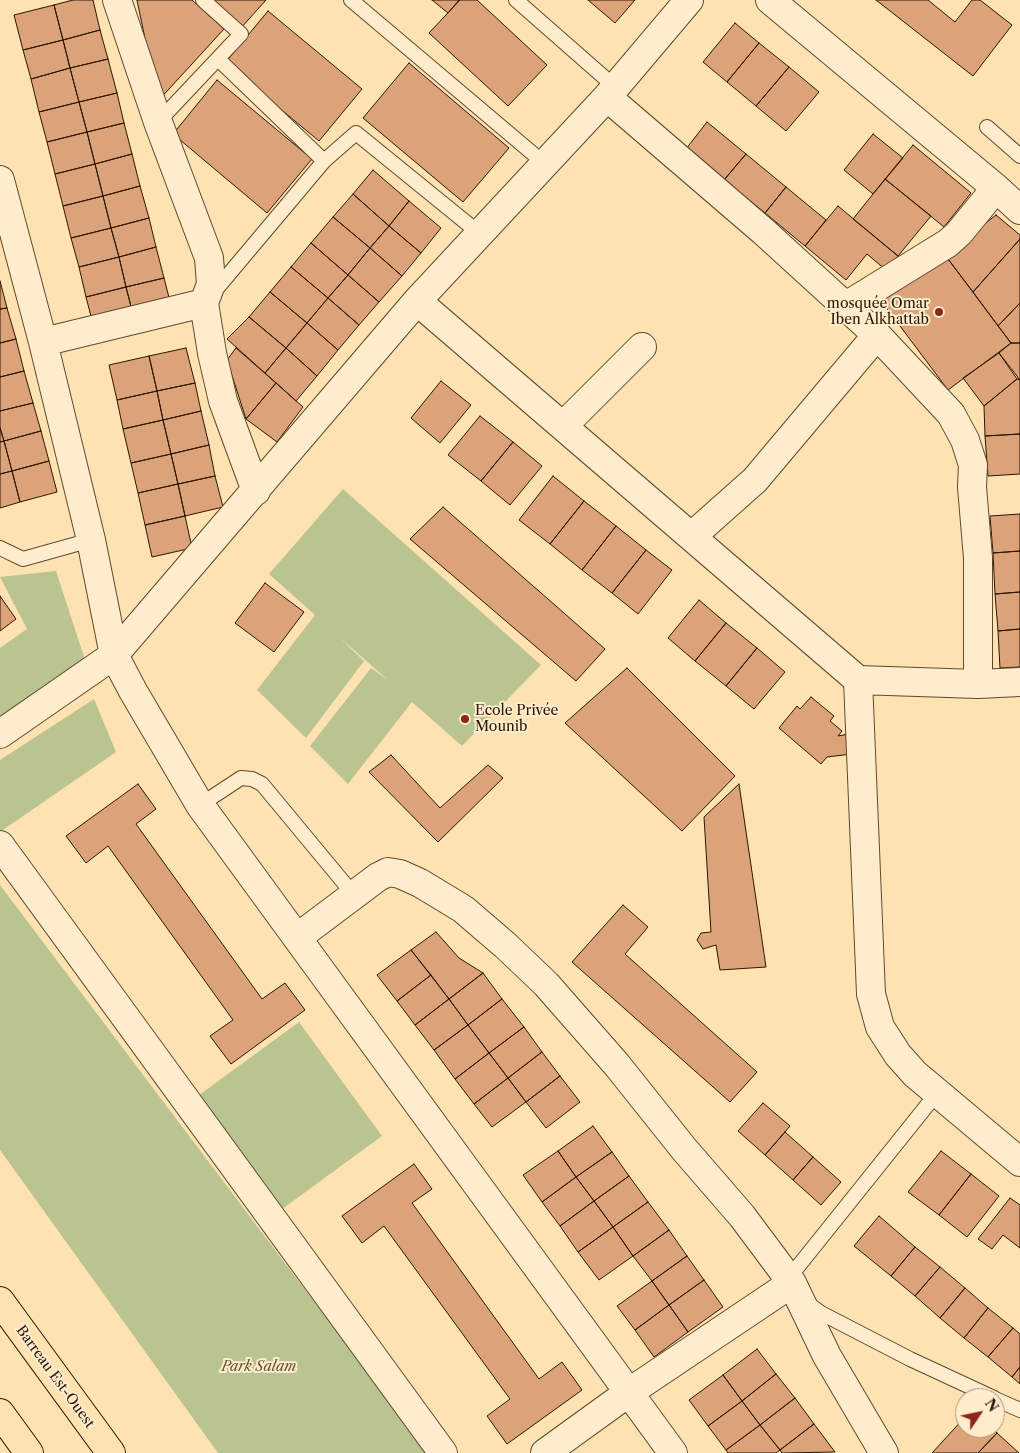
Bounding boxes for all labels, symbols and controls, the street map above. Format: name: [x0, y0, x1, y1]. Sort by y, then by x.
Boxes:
place label: mosquée Omar Iben Alkhattab: [827, 296, 929, 328]
marker: mosquée Omar Iben Alkhattab: [933, 306, 945, 318]
place label: Ecole Privée Mounib: [475, 703, 558, 736]
marker: Ecole Privée Mounib: [459, 713, 471, 725]
street label: Barreau Est-Ouest: [12, 1323, 98, 1431]
park label: Park Salam: [222, 1359, 296, 1375]
north arrow: [955, 1388, 1005, 1438]
text: N: [981, 1395, 1002, 1415]

